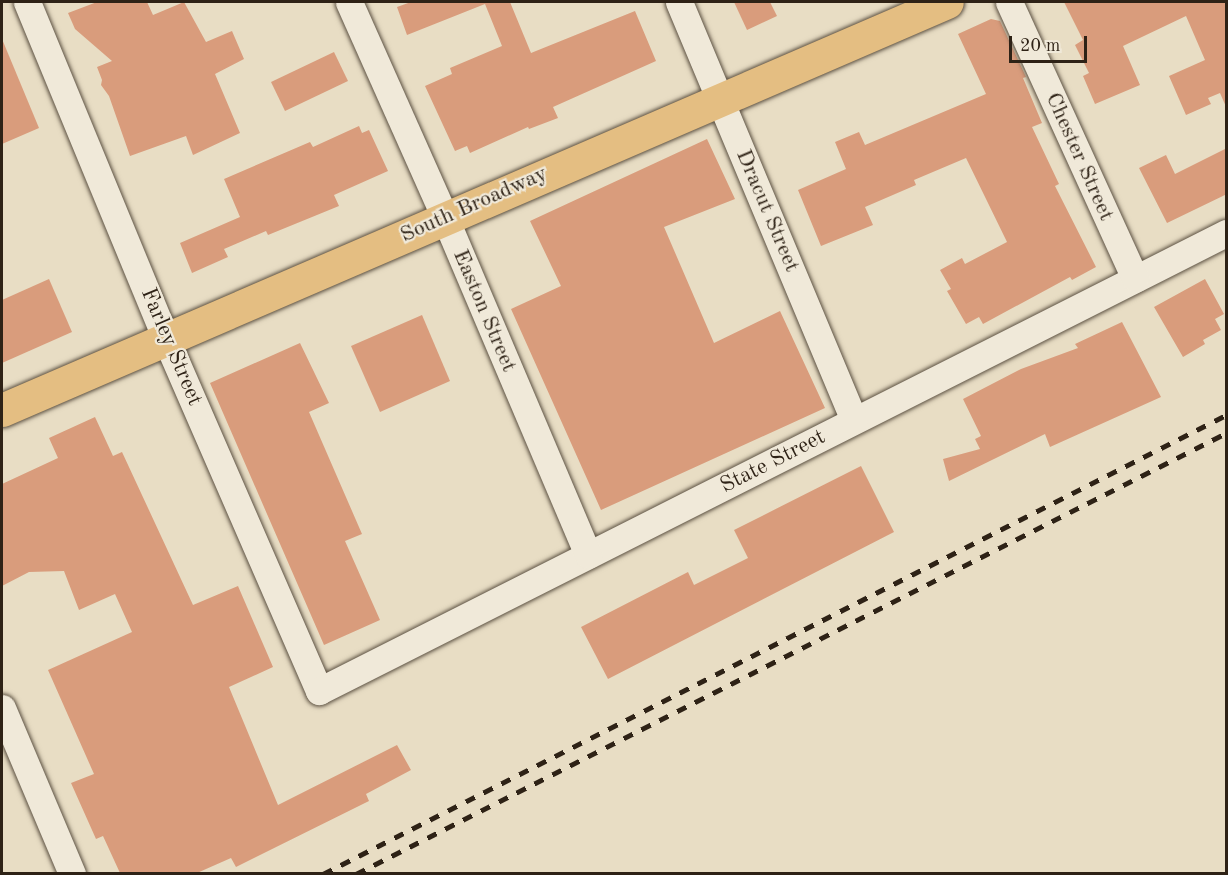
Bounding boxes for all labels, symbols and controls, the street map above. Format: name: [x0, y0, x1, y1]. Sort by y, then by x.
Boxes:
scale bar: [1012, 24, 1090, 62]
text: 20 m: [1020, 37, 1060, 55]
street label: Chester Street: [1039, 89, 1119, 225]
street label: Dracut Street: [729, 146, 805, 276]
street label: South Broadway: [396, 161, 552, 249]
street label: Easton Street: [446, 246, 522, 376]
street label: Farley Street: [134, 284, 208, 410]
street label: State Street: [716, 424, 830, 500]

